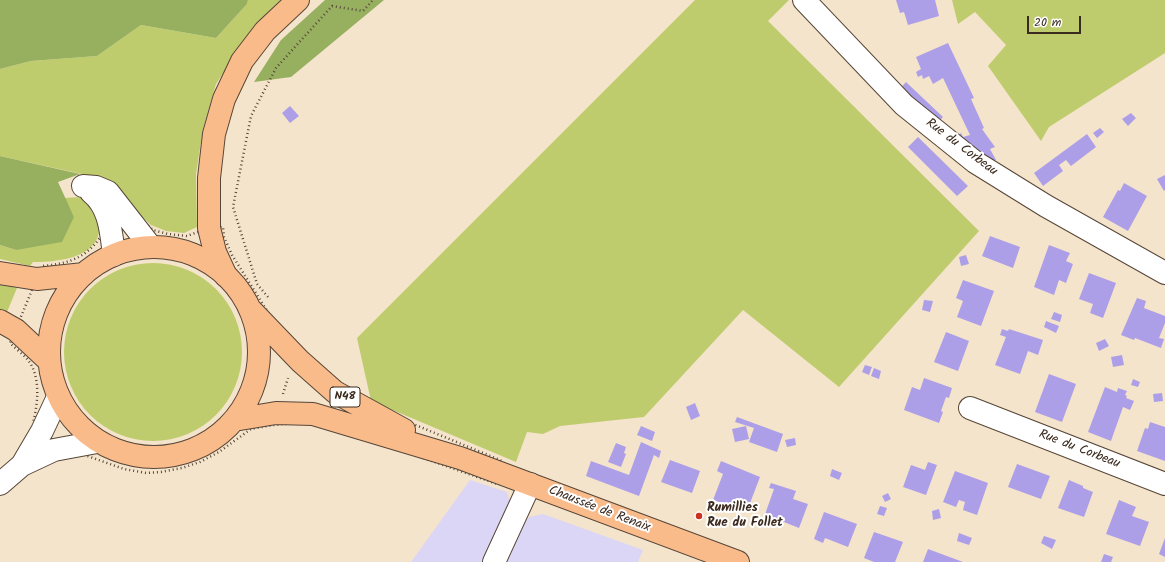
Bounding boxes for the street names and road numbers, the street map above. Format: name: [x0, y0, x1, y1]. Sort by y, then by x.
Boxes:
street label: Rue du Corbeau: [922, 116, 1000, 180]
road number: N48: [330, 387, 360, 407]
street label: Rue du Corbeau: [1036, 427, 1122, 473]
street label: Chaussée de Renaix: [546, 483, 652, 537]

